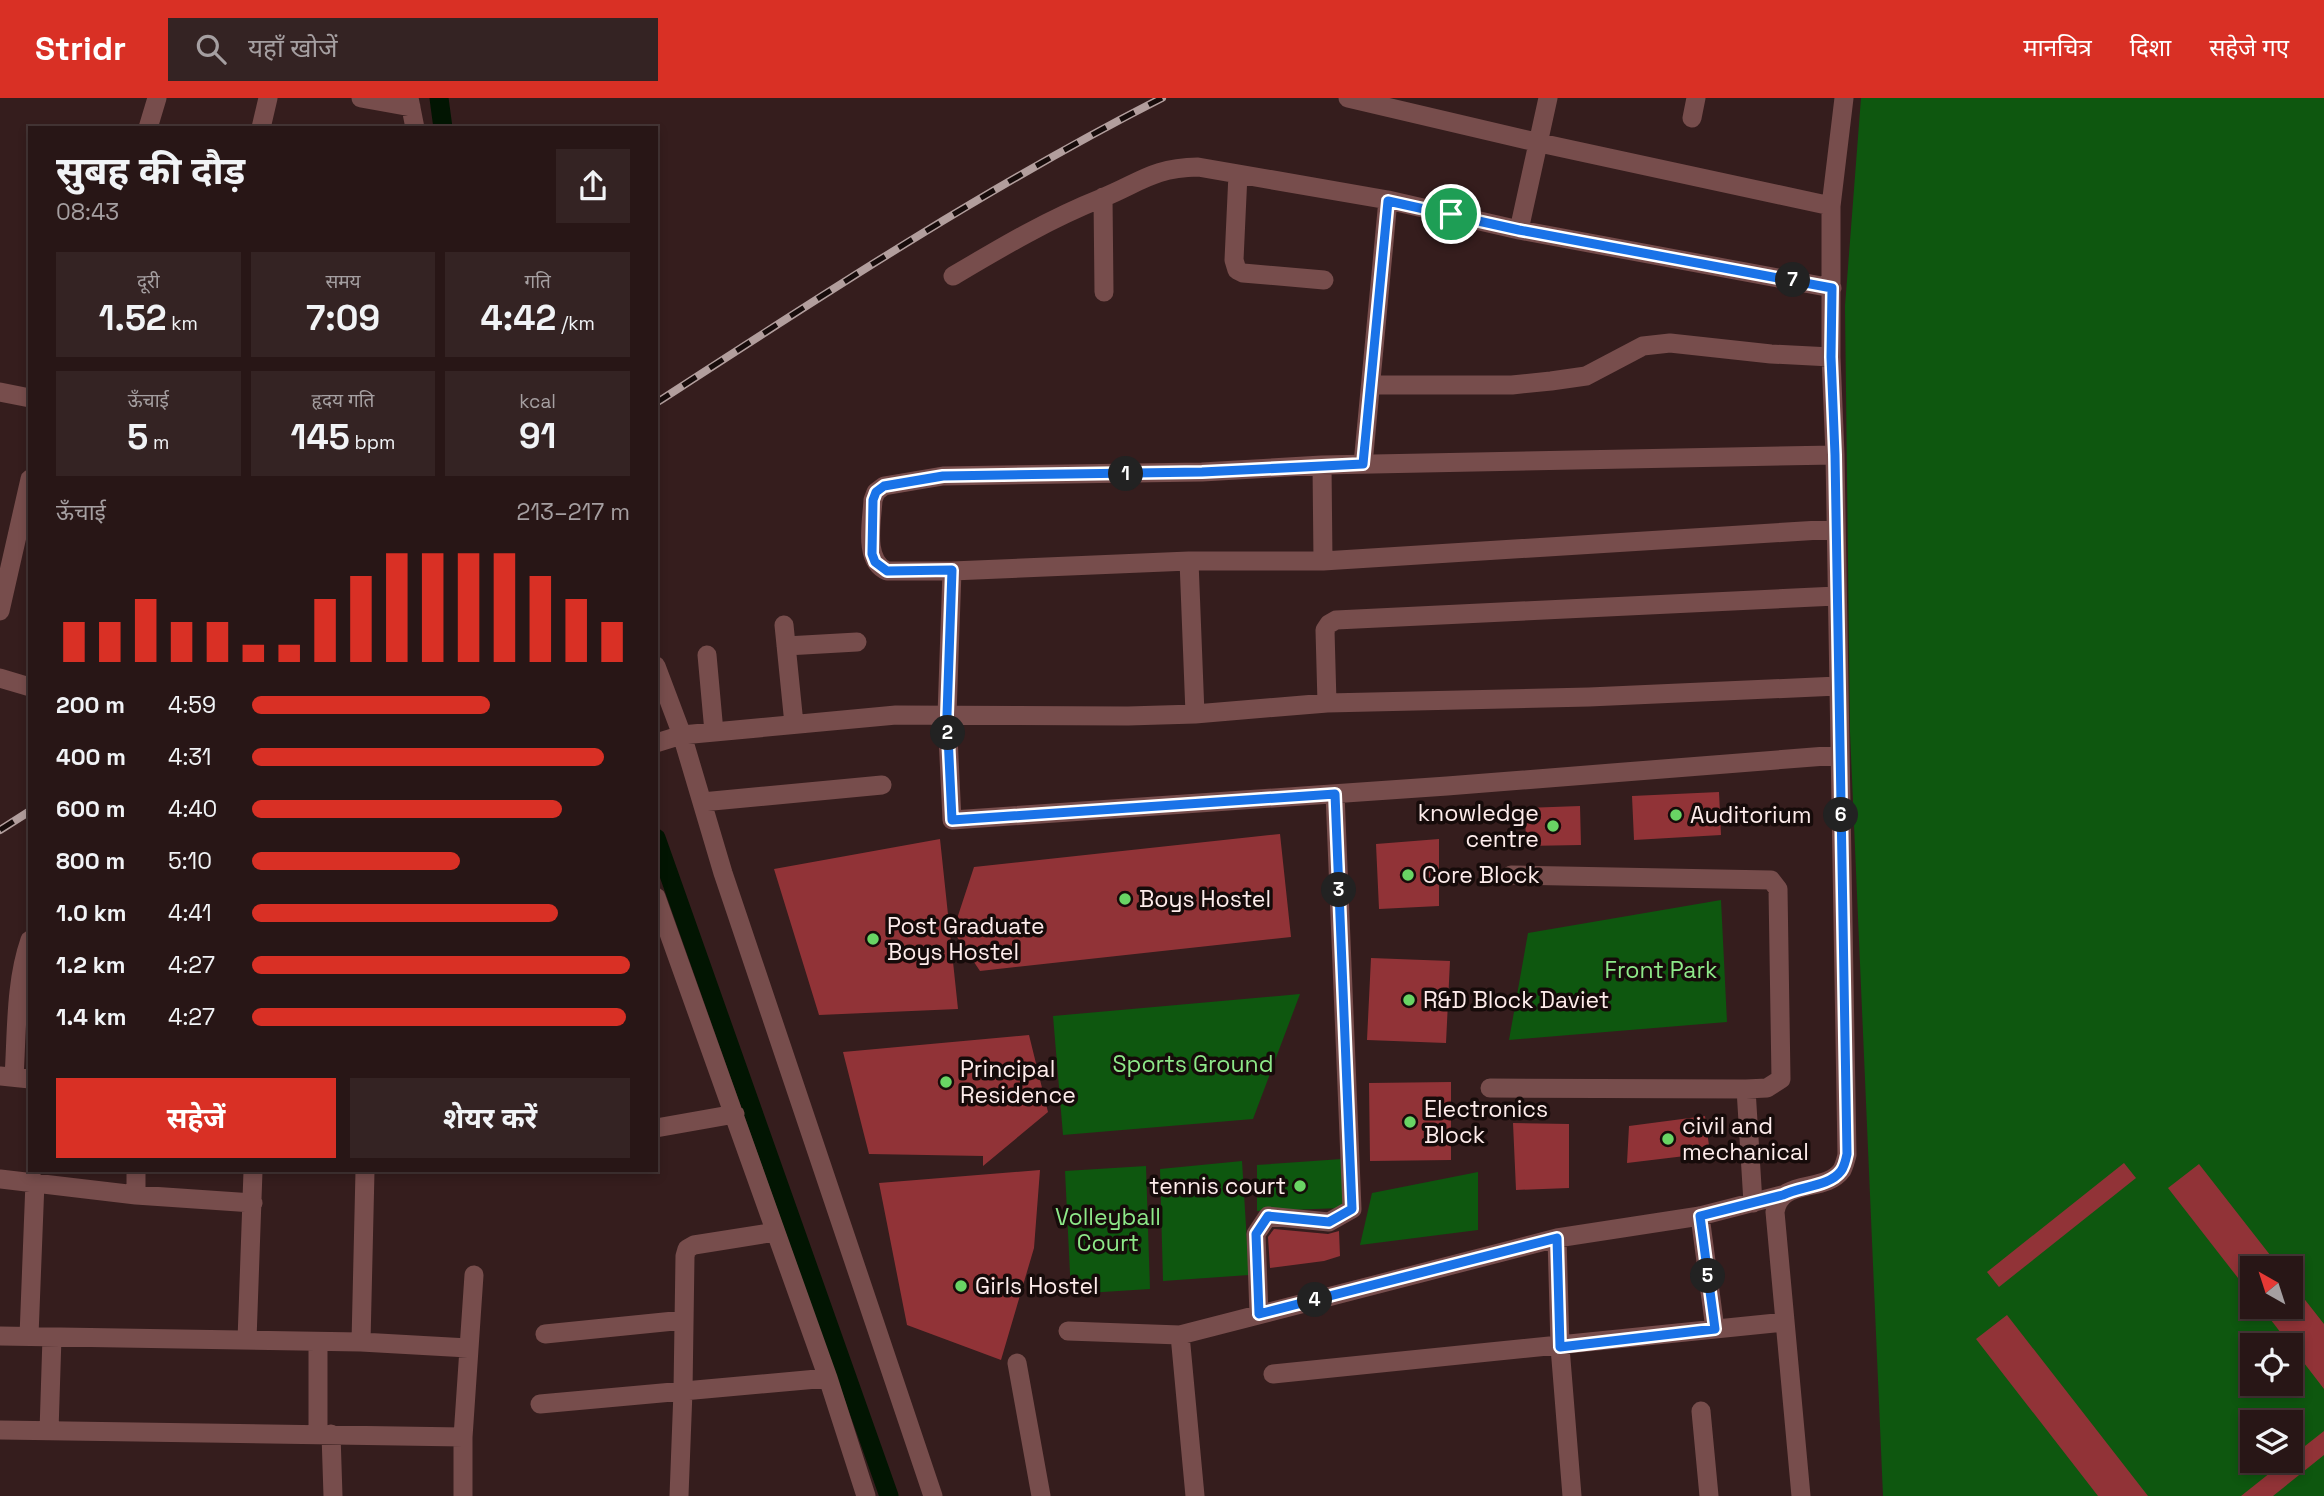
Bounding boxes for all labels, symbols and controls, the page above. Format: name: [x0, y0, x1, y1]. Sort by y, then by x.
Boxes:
search box: [168, 18, 658, 81]
text: Stridr: [35, 28, 126, 70]
icon: search: [192, 30, 230, 68]
text: यहाँ खोजें: [248, 31, 338, 65]
text: मानचित्र: [2023, 32, 2092, 63]
text: दिशा: [2130, 32, 2171, 63]
text: सहेजे गए: [2209, 32, 2289, 63]
text: सुबह की दौड़: [56, 147, 245, 195]
button: share: [556, 149, 630, 223]
pin: [1421, 184, 1481, 244]
icon: arrive: [1432, 195, 1470, 233]
text: 08:43: [56, 197, 119, 227]
pin: 7: [1776, 262, 1811, 298]
text: 7: [1787, 267, 1798, 292]
text: दूरी: [137, 269, 160, 294]
text: समय: [325, 269, 361, 294]
text: गति: [524, 269, 551, 294]
text: 1.52: [99, 296, 166, 340]
text: 7:09: [306, 296, 380, 340]
text: 4:42: [481, 296, 556, 340]
text: km: [166, 311, 198, 336]
text: /km: [556, 311, 595, 336]
text: ऊँचाई: [128, 388, 169, 413]
text: हृदय गति: [312, 388, 374, 413]
text: kcal: [519, 389, 556, 414]
text: 91: [519, 414, 556, 458]
text: 5: [127, 415, 148, 459]
text: 145: [291, 415, 350, 459]
text: m: [148, 430, 169, 455]
text: bpm: [350, 430, 395, 455]
pin: 1: [1108, 456, 1144, 492]
text: 1: [1121, 461, 1130, 486]
text: ऊँचाई: [56, 497, 106, 527]
text: 213–217 m: [517, 497, 630, 527]
text: 200 m: [56, 690, 125, 720]
text: 4:59: [168, 690, 216, 720]
pin: 2: [930, 716, 965, 750]
text: 2: [942, 720, 953, 745]
text: 400 m: [56, 742, 126, 772]
text: 4:31: [168, 742, 211, 772]
text: 600 m: [56, 794, 126, 824]
text: 4:40: [168, 794, 217, 824]
place label: knowledge centre: [1418, 798, 1539, 854]
pin: 6: [1824, 798, 1858, 832]
place label: Auditorium: [1690, 800, 1812, 830]
text: 6: [1835, 802, 1846, 827]
marker: Auditorium: [1668, 807, 1684, 823]
marker: knowledge centre: [1545, 818, 1561, 834]
text: 800 m: [56, 846, 125, 876]
text: 5:10: [168, 846, 212, 876]
place label: Core Block: [1422, 860, 1540, 890]
marker: Core Block: [1400, 867, 1416, 883]
pin: 3: [1322, 872, 1356, 908]
text: 3: [1333, 877, 1344, 902]
place label: Boys Hostel: [1139, 884, 1271, 914]
marker: Boys Hostel: [1117, 891, 1133, 907]
text: 1.0 km: [56, 898, 126, 928]
text: 4:41: [168, 898, 212, 928]
place label: Post Graduate Boys Hostel: [887, 911, 1045, 967]
marker: Post Graduate Boys Hostel: [865, 931, 881, 947]
text: 1.2 km: [56, 950, 125, 980]
text: 4:27: [168, 950, 215, 980]
park label: Front Park: [1605, 955, 1718, 985]
place label: R&D Block Daviet: [1423, 985, 1609, 1015]
marker: R&D Block Daviet: [1401, 992, 1417, 1008]
text: 1.4 km: [56, 1002, 126, 1032]
text: 4:27: [168, 1002, 215, 1032]
park label: Sports Ground: [1112, 1049, 1274, 1079]
place label: Principal Residence: [960, 1054, 1076, 1110]
marker: Principal Residence: [938, 1074, 954, 1090]
button: सहेजें: [56, 1078, 336, 1158]
button: शेयर करें: [350, 1078, 630, 1158]
place label: Electronics Block: [1424, 1094, 1548, 1150]
place label: civil and mechanical: [1682, 1111, 1809, 1167]
marker: Electronics Block: [1402, 1114, 1418, 1130]
marker: civil and mechanical: [1660, 1131, 1676, 1147]
place label: tennis court: [1149, 1171, 1286, 1201]
marker: tennis court: [1292, 1178, 1308, 1194]
park label: Volleyball Court: [1055, 1202, 1161, 1258]
north arrow: [2240, 1256, 2303, 1320]
map controls: [2240, 1256, 2303, 1473]
pin: 5: [1690, 1258, 1726, 1294]
text: 5: [1702, 1263, 1713, 1288]
place label: Girls Hostel: [975, 1271, 1099, 1301]
marker: Girls Hostel: [953, 1278, 969, 1294]
pin: 4: [1298, 1282, 1332, 1318]
text: 4: [1308, 1287, 1321, 1312]
button: locate: [2240, 1333, 2303, 1396]
button: layers: [2240, 1410, 2303, 1473]

